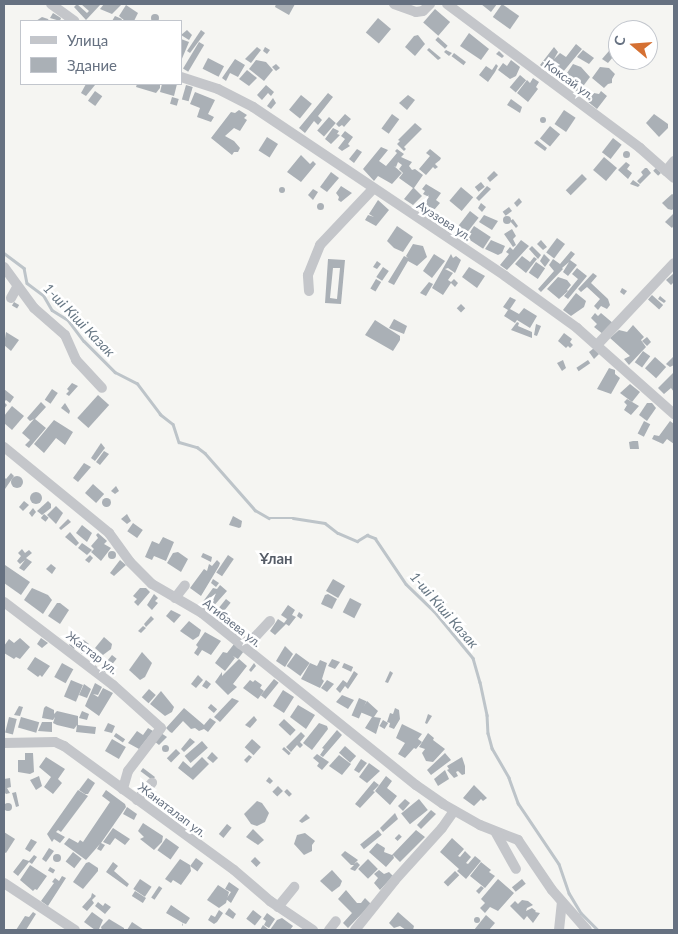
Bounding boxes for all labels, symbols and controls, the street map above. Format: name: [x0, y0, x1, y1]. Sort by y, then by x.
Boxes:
legend: [20, 20, 182, 85]
north arrow: [608, 20, 658, 70]
text: Улица: [67, 31, 108, 49]
text: С: [610, 33, 629, 48]
text: Здание: [67, 56, 117, 74]
street label: Коксай ул.: [542, 57, 596, 103]
street label: Ауэзова ул.: [414, 198, 474, 244]
water label: 1-ші Кіші Казак: [40, 280, 118, 360]
district label: Ұлан: [259, 550, 293, 568]
water label: 1-ші Кіші Казак: [406, 568, 482, 652]
street label: Агибаева ул.: [200, 596, 264, 650]
street label: Жастар ул.: [63, 628, 121, 678]
street label: Жанаталап ул.: [135, 780, 209, 840]

